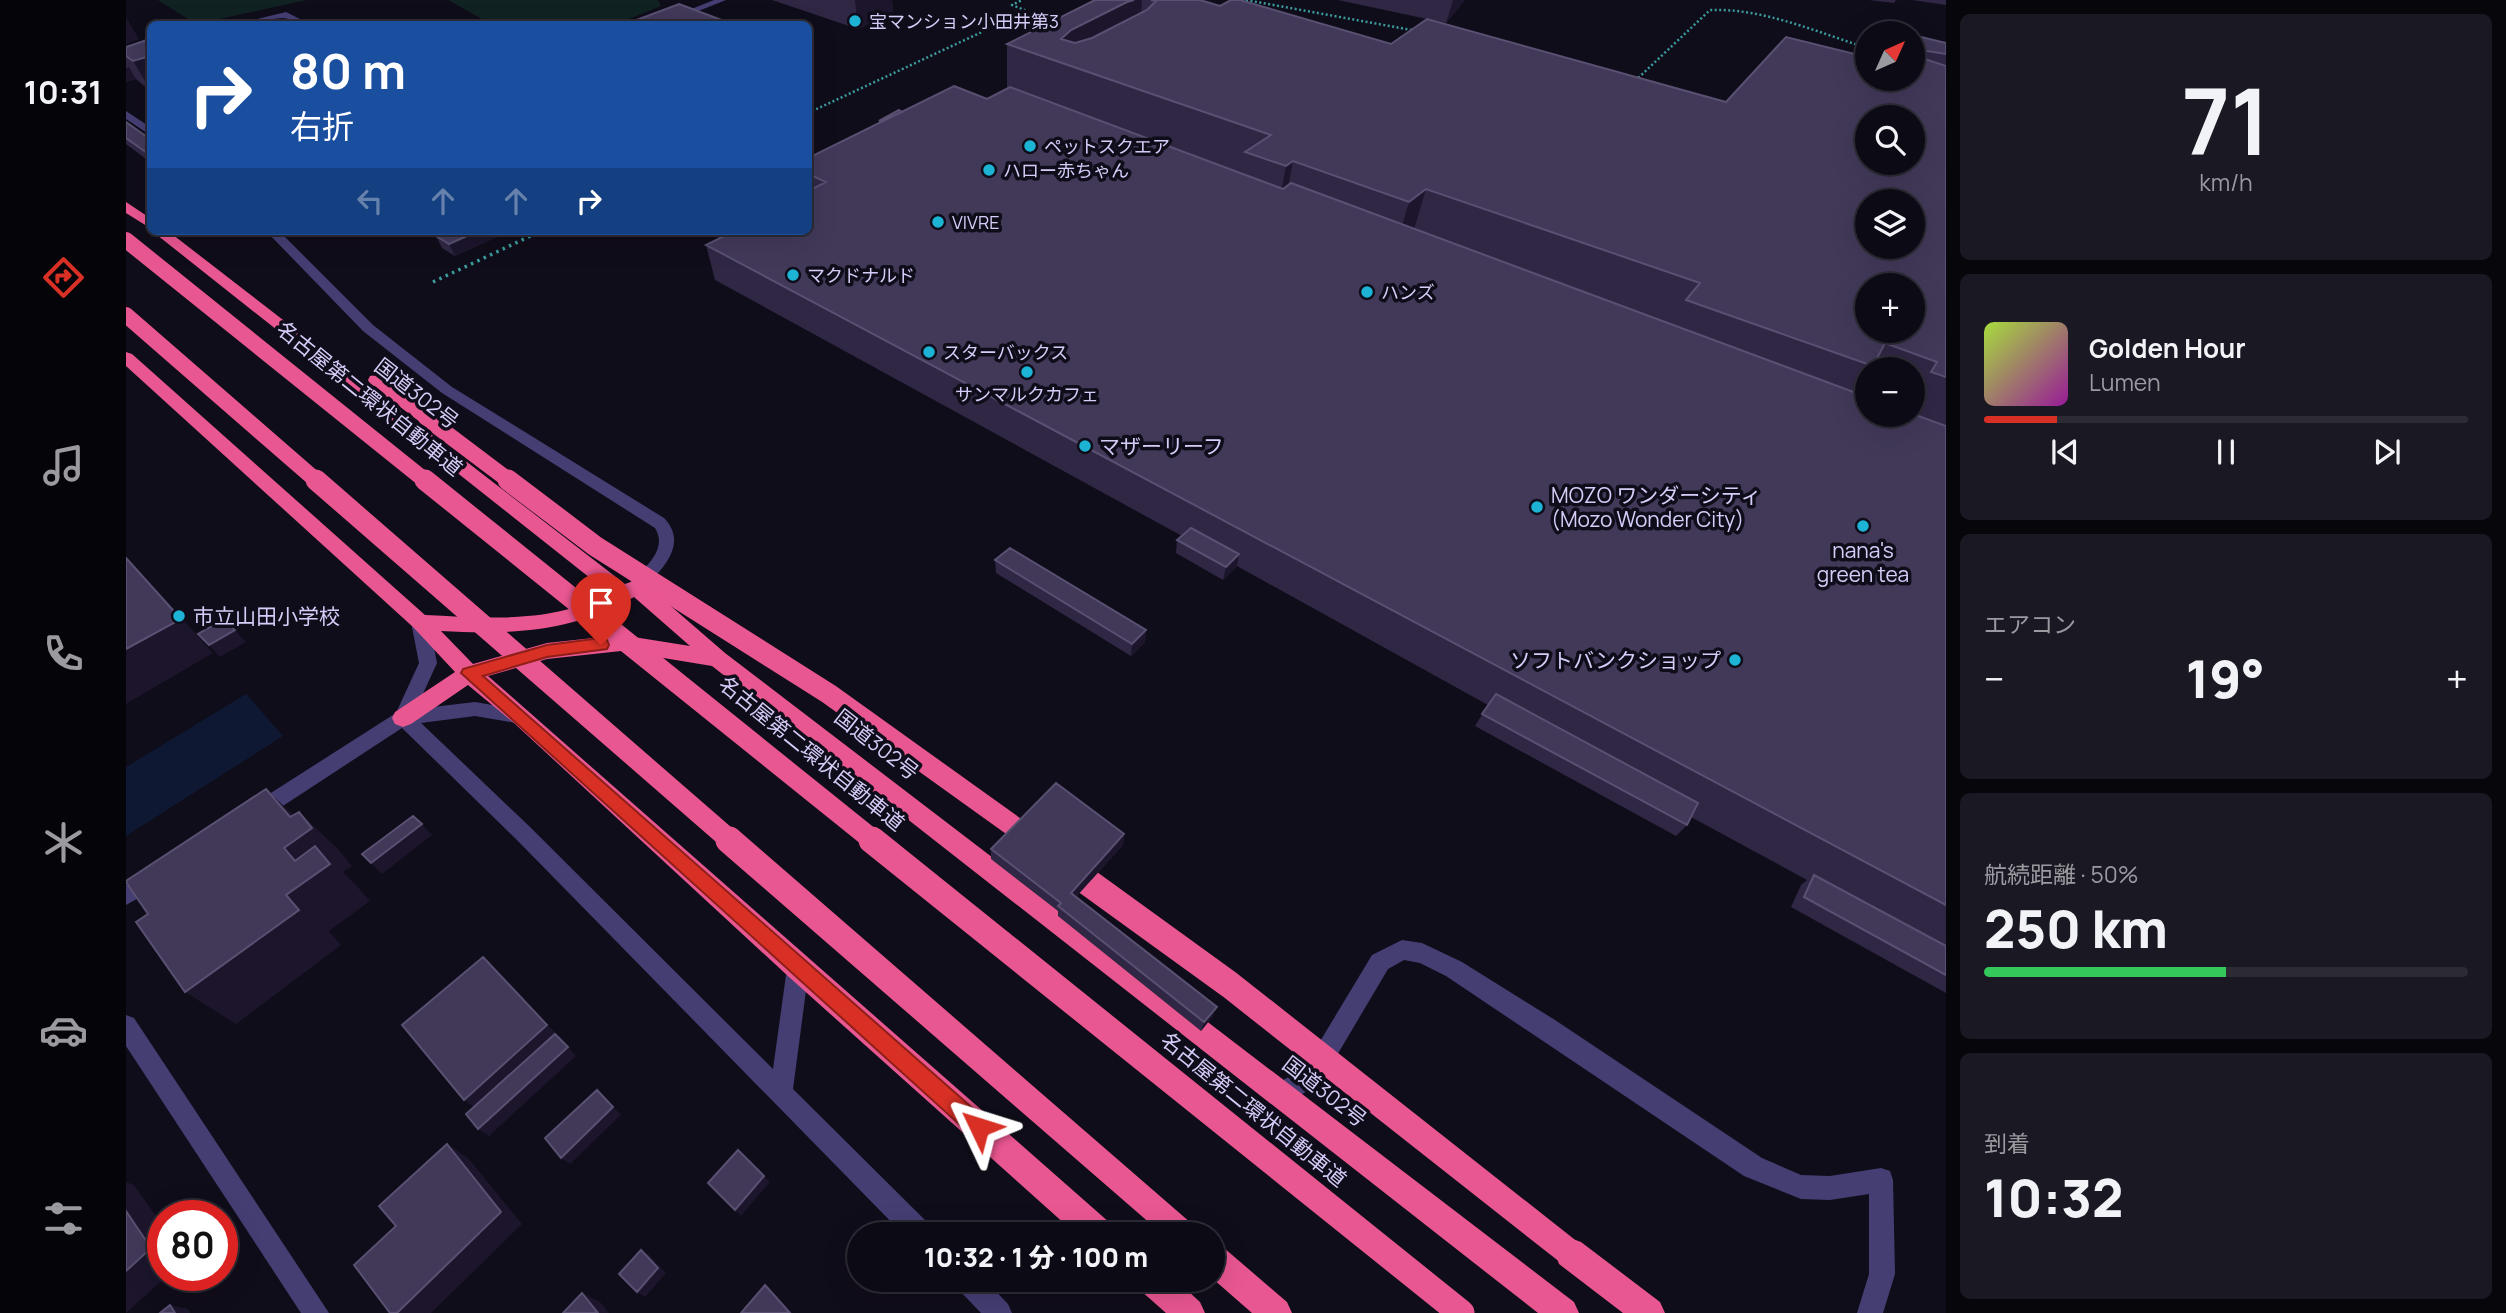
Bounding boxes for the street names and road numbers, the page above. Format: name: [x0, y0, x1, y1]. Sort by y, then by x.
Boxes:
street label: 名古屋第二環状自動車道: [271, 314, 469, 482]
street label: 国道302号: [369, 351, 465, 435]
street label: 名古屋第二環状自動車道: [713, 669, 911, 837]
street label: 国道302号: [829, 702, 925, 786]
street label: 名古屋第二環状自動車道: [1155, 1025, 1353, 1193]
street label: 国道302号: [1277, 1049, 1373, 1133]

